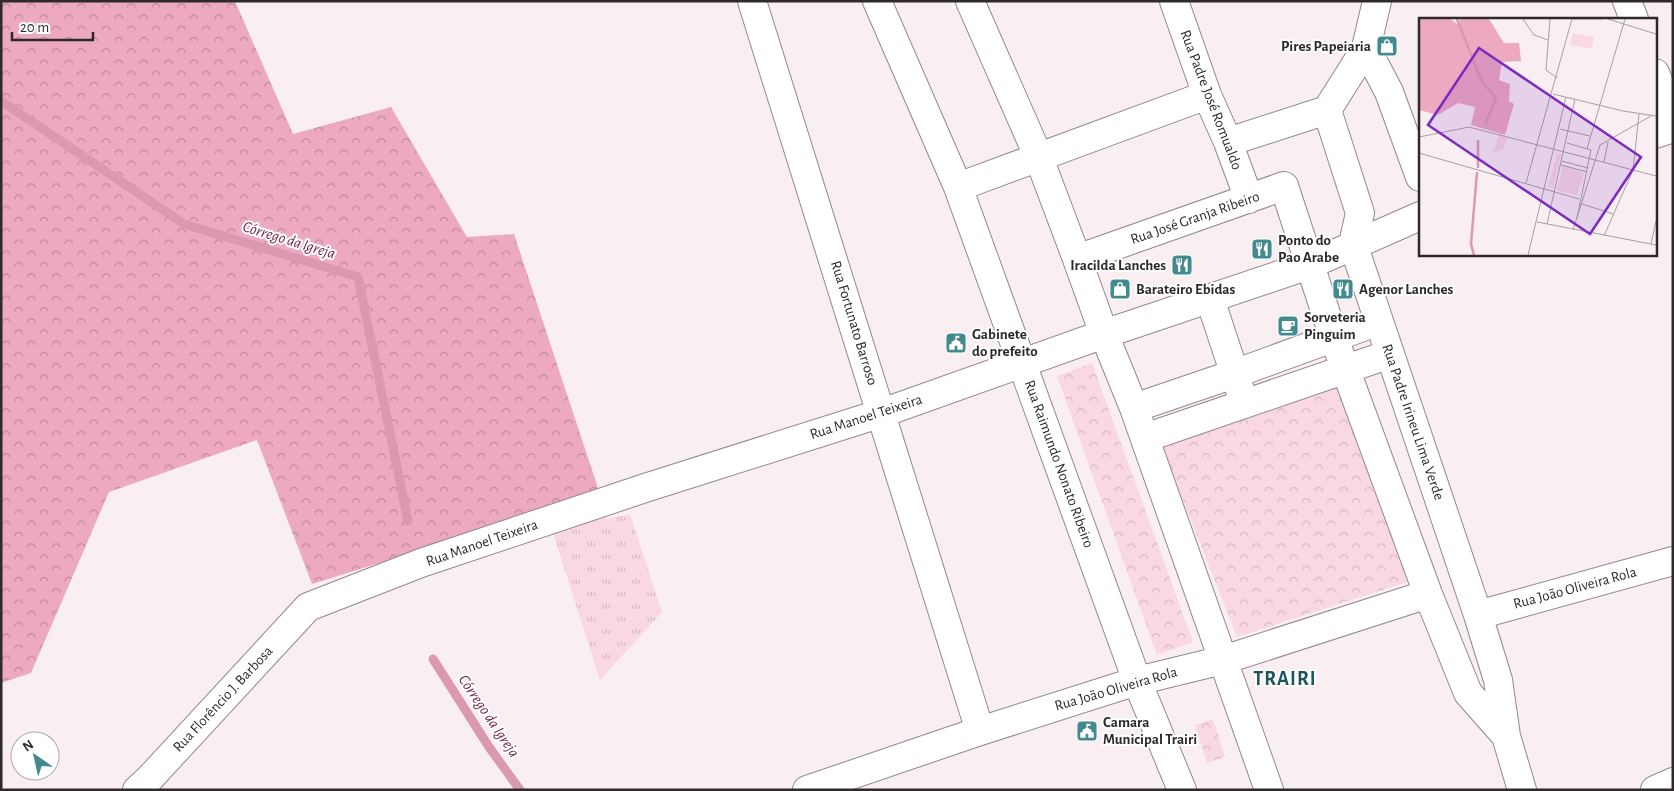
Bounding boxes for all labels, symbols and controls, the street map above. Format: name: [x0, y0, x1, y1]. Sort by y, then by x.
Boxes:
scale bar: [12, 10, 94, 42]
inset map: [1419, 18, 1656, 255]
text: 20 m: [20, 20, 49, 35]
street label: Rua Padre José Romualdo: [1177, 28, 1245, 172]
shop icon: Pires Papeiaria: [1375, 34, 1399, 58]
place label: Pires Papeiaria: [1281, 39, 1371, 54]
street label: Rua José Granja Ribeiro: [1129, 189, 1261, 247]
water label: Córrego da Igreja: [241, 218, 337, 263]
place label: Ponto do Pao Arabe: [1278, 233, 1339, 265]
restaurant icon: Ponto do Pao Arabe: [1250, 237, 1274, 261]
restaurant icon: Iracilda Lanches: [1170, 253, 1194, 277]
place label: Iracilda Lanches: [1070, 258, 1166, 273]
street label: Rua Fortunato Barroso: [828, 259, 880, 387]
shop icon: Barateiro Ebidas: [1108, 277, 1132, 301]
restaurant icon: Agenor Lanches: [1331, 277, 1355, 301]
place label: Barateiro Ebidas: [1136, 282, 1236, 297]
place label: Agenor Lanches: [1359, 282, 1454, 297]
place label: Sorveteria Pinguim: [1304, 310, 1366, 342]
cafe icon: Sorveteria Pinguim: [1276, 314, 1300, 338]
place label: Gabinete do prefeito: [972, 327, 1038, 359]
public building icon: Gabinete do prefeito: [944, 331, 968, 355]
street label: Rua Padre Irineu Lima Verde: [1379, 342, 1447, 502]
street label: Rua Raimundo Nonato Ribeiro: [1022, 378, 1096, 550]
street label: Rua Manoel Teixeira: [808, 392, 924, 442]
street label: Rua Manoel Teixeira: [424, 517, 540, 569]
street label: Rua João Oliveira Rola: [1512, 564, 1638, 612]
street label: Rua Florêncio J. Barbosa: [170, 643, 276, 755]
street label: Rua João Oliveira Rola: [1053, 664, 1179, 714]
district label: TRAIRI: [1253, 669, 1317, 689]
water label: Córrego da Igreja: [455, 672, 522, 761]
place label: Camara Municipal Trairi: [1103, 715, 1197, 747]
public building icon: Camara Municipal Trairi: [1075, 719, 1099, 743]
north arrow: [10, 731, 60, 781]
text: N: [20, 738, 36, 755]

